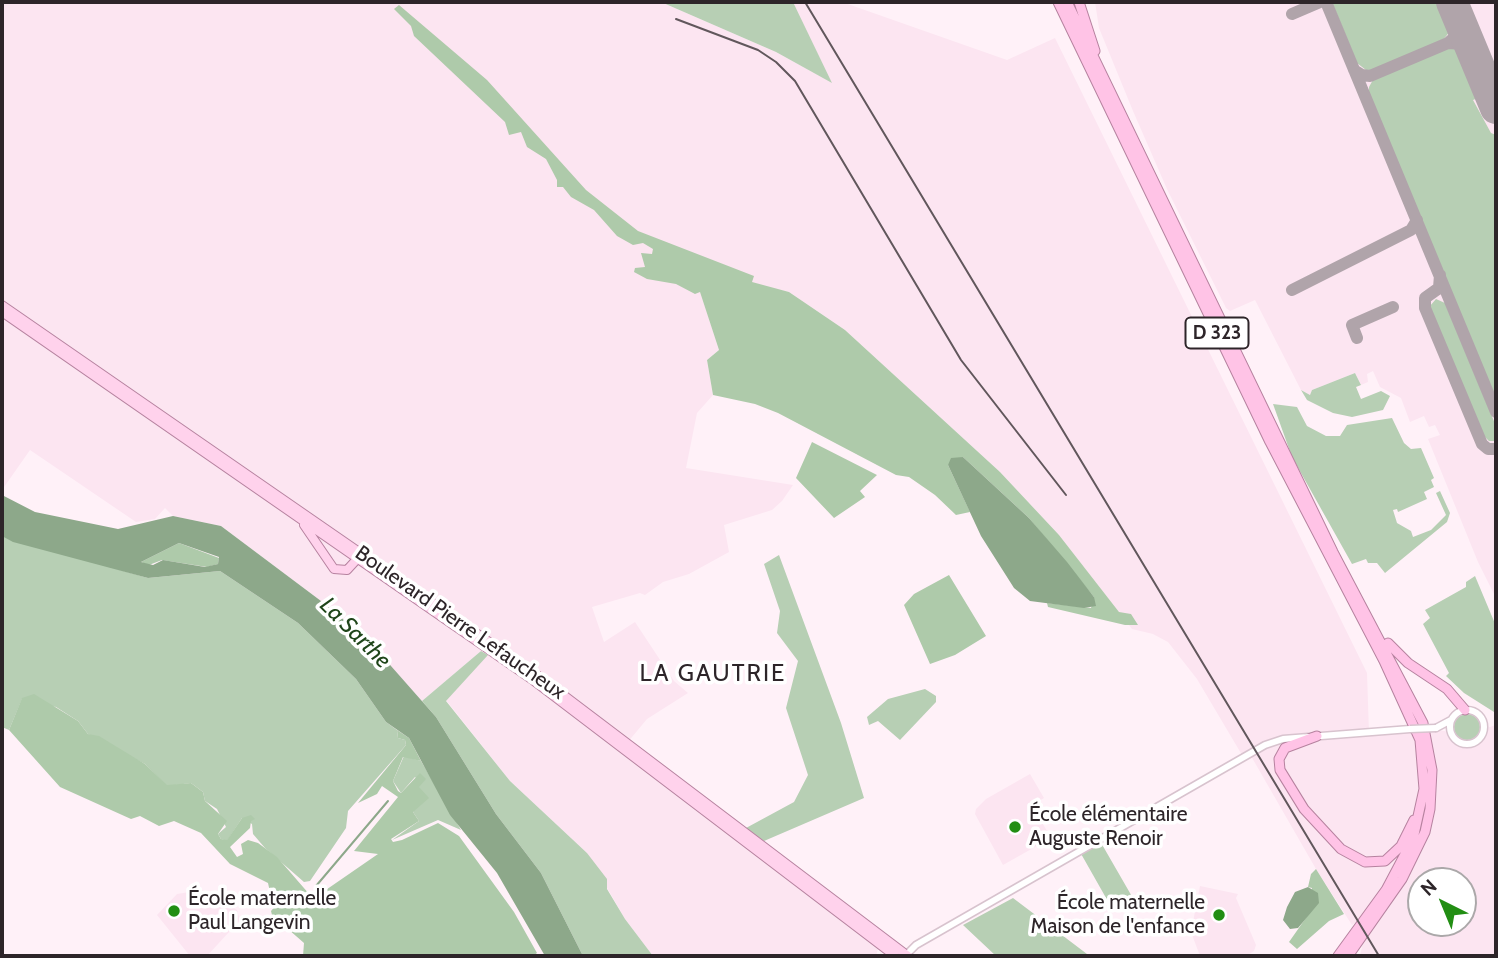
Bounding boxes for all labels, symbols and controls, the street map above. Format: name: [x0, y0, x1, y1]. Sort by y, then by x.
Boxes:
road number: D 323: [1186, 318, 1248, 348]
street label: Boulevard Pierre Lefaucheux: [350, 541, 570, 705]
water label: La Sarthe: [314, 592, 396, 674]
district label: LA GAUTRIE: [641, 660, 785, 688]
place label: École élémentaire Auguste Renoir: [1029, 802, 1187, 852]
marker: École élémentaire Auguste Renoir: [1007, 819, 1023, 835]
north arrow: [1407, 867, 1477, 937]
text: N: [1416, 875, 1441, 901]
place label: École maternelle Paul Langevin: [188, 886, 336, 936]
place label: École maternelle Maison de l'enfance: [1031, 890, 1205, 940]
marker: École maternelle Paul Langevin: [166, 903, 182, 919]
marker: École maternelle Maison de l'enfance: [1211, 907, 1227, 923]

